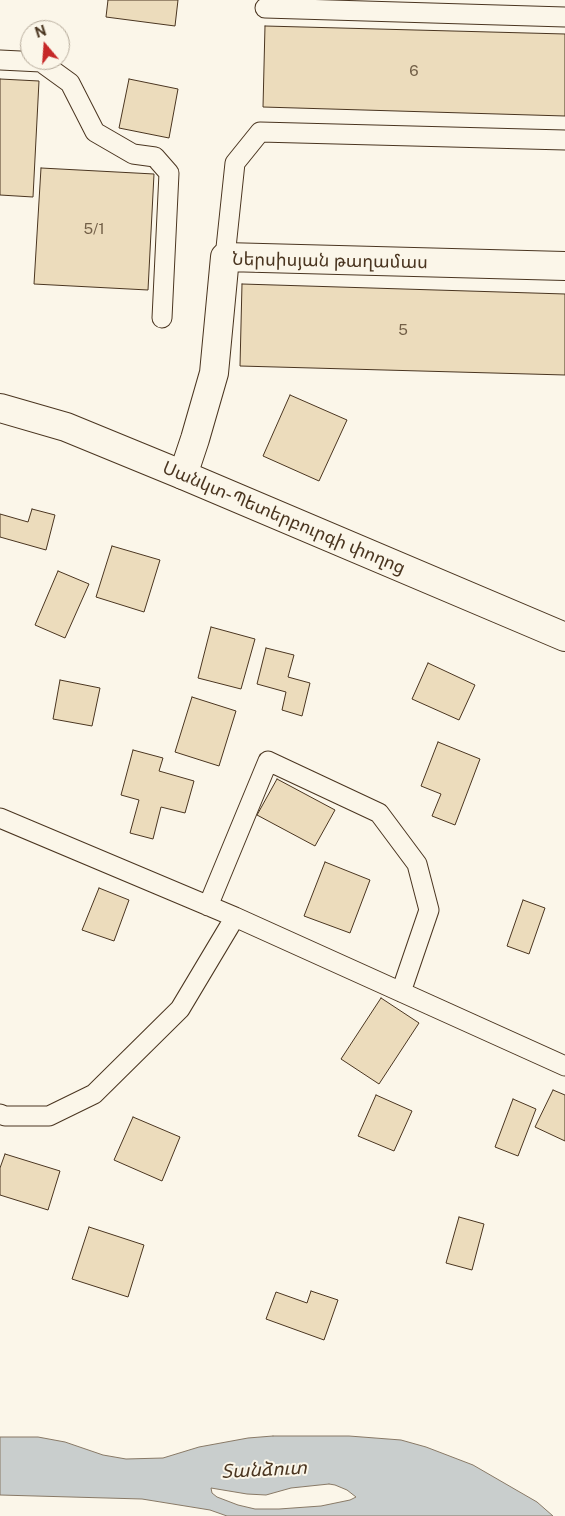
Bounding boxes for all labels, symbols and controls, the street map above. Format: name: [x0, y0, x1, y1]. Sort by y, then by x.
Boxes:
north arrow: [20, 20, 70, 70]
text: N: [33, 22, 48, 41]
house number: 6: [409, 62, 419, 80]
house number: 5/1: [84, 220, 104, 238]
street label: Ներսիսյան թաղամաս: [232, 248, 428, 274]
house number: 5: [398, 321, 408, 339]
street label: Սանկտ-Պետերբուրգի փողոց: [159, 457, 409, 579]
water label: Տանձուտ: [220, 1456, 308, 1484]

